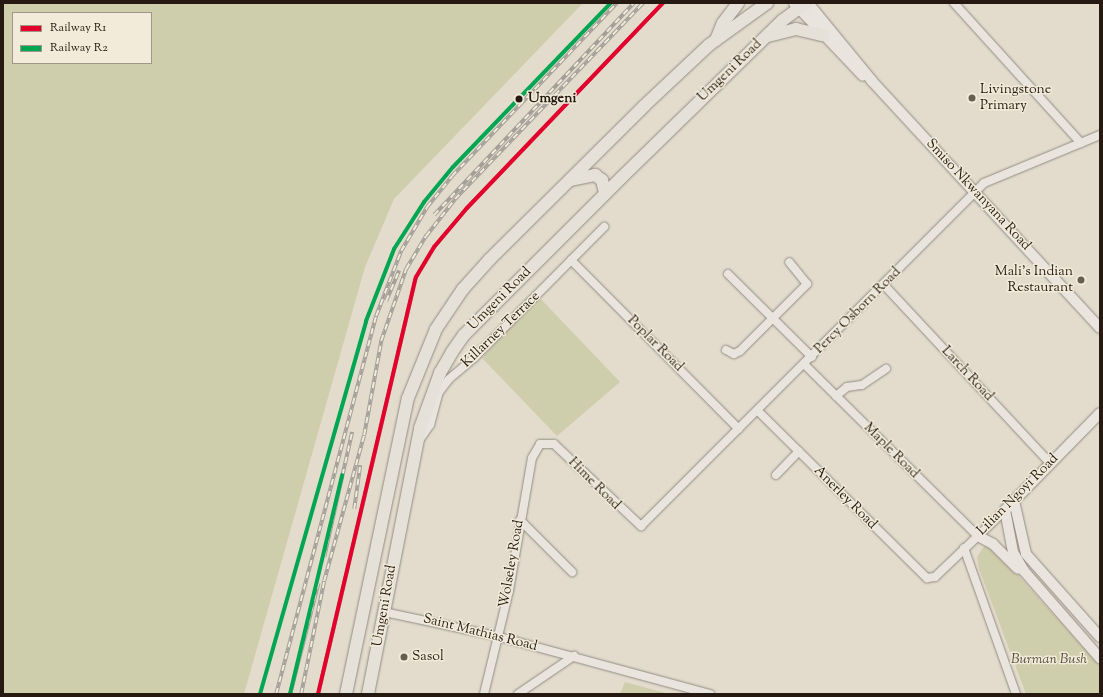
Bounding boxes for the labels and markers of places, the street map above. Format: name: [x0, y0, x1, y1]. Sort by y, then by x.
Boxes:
place label: Livingstone Primary: [980, 82, 1051, 114]
place label: Umgeni: [528, 91, 576, 107]
marker: Umgeni: [513, 93, 525, 105]
marker: Livingstone Primary: [967, 93, 977, 103]
place label: Mali's Indian Restaurant: [995, 264, 1073, 296]
marker: Mali's Indian Restaurant: [1076, 275, 1086, 285]
place label: Sasol: [412, 649, 444, 665]
marker: Sasol: [399, 652, 409, 662]

